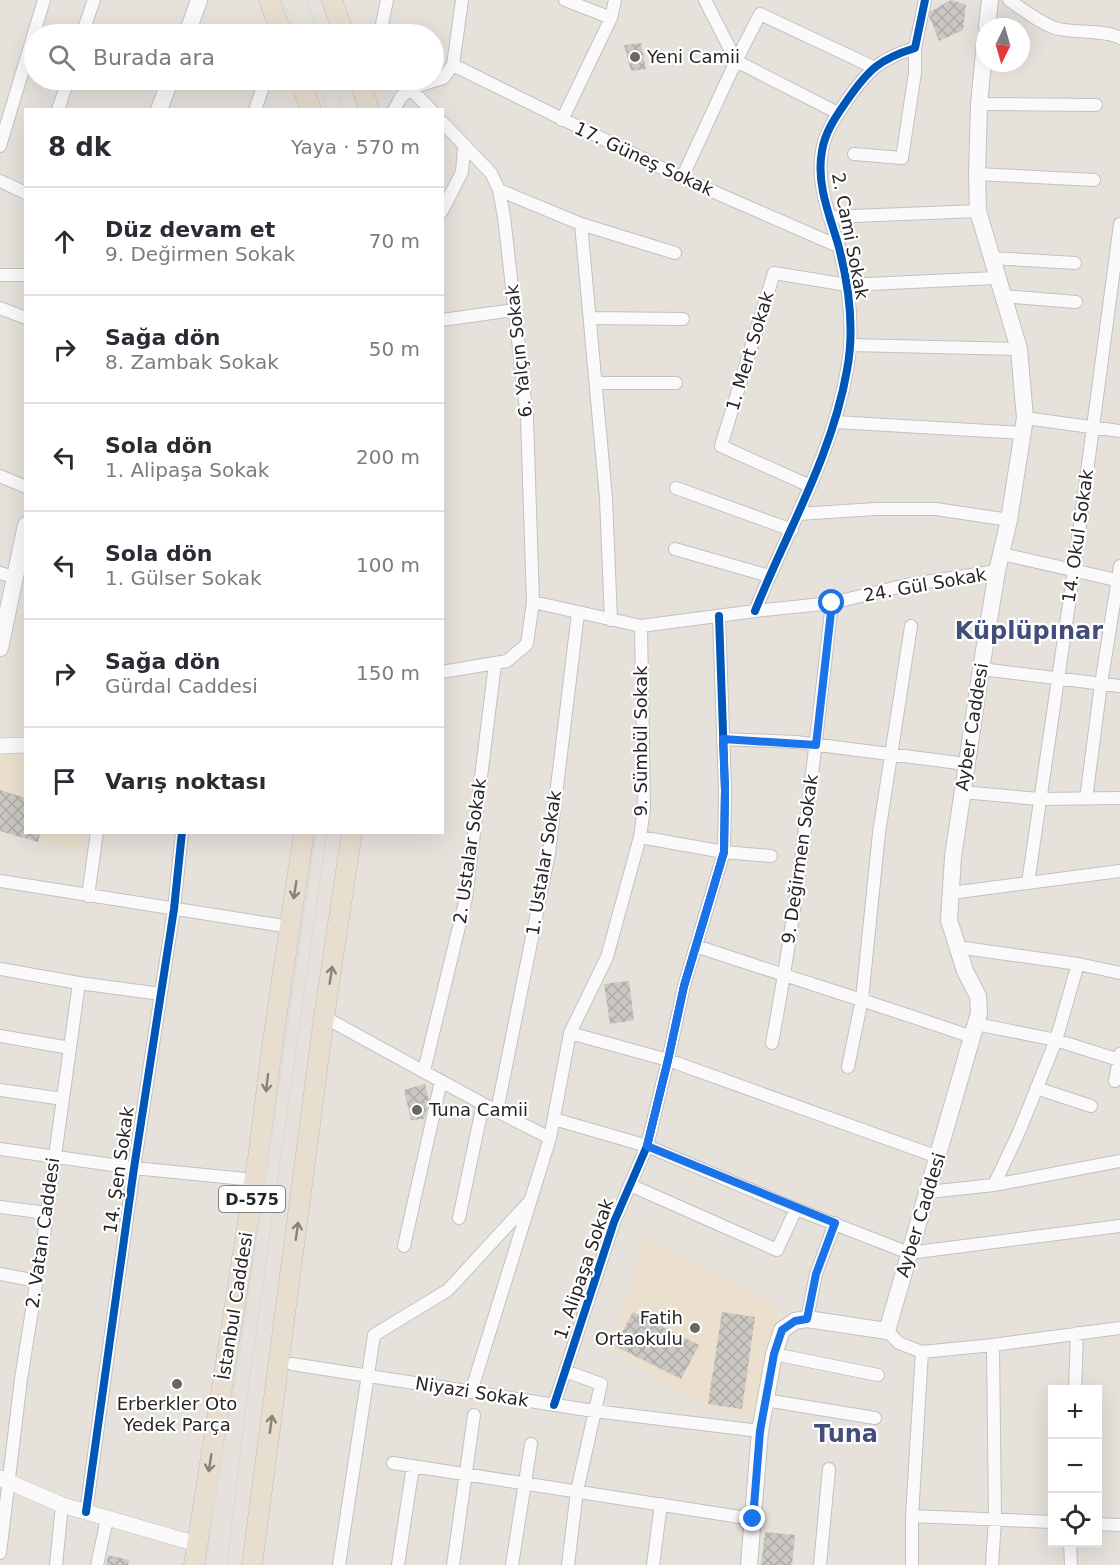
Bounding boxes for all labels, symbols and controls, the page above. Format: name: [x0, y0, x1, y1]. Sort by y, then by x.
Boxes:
north arrow: [976, 18, 1030, 72]
search box: [24, 24, 444, 90]
icon: search: [45, 41, 78, 74]
text: Burada ara: [93, 45, 215, 70]
place label: Yeni Camii: [646, 46, 740, 67]
marker: Yeni Camii: [628, 50, 642, 64]
street label: 17. Güneş Sokak: [571, 117, 718, 200]
text: 8 dk: [48, 132, 111, 162]
text: Yaya · 570 m: [291, 135, 420, 159]
street label: 2. Cami Sokak: [828, 171, 873, 302]
text: Düz devam et: [105, 217, 275, 242]
icon: ahead: [48, 225, 81, 258]
text: 70 m: [369, 229, 420, 253]
text: 9. Değirmen Sokak: [105, 242, 295, 266]
street label: 6. Yalçın Sokak: [501, 283, 536, 419]
street label: 1. Mert Sokak: [721, 288, 778, 413]
text: Sağa dön: [105, 325, 220, 350]
icon: right: [48, 333, 81, 366]
text: 50 m: [369, 337, 420, 361]
text: 8. Zambak Sokak: [105, 350, 279, 374]
text: Sola dön: [105, 433, 213, 458]
icon: left: [48, 441, 81, 474]
text: 200 m: [356, 445, 420, 469]
text: 1. Alipaşa Sokak: [105, 458, 269, 482]
street label: 14. Okul Sokak: [1058, 467, 1097, 604]
text: Sola dön: [105, 541, 213, 566]
icon: left: [48, 549, 81, 582]
text: 100 m: [356, 553, 420, 577]
street label: 24. Gül Sokak: [862, 563, 989, 606]
text: 1. Gülser Sokak: [105, 566, 261, 590]
route start: [818, 589, 844, 615]
district label: Küplüpınar: [955, 617, 1103, 645]
text: Sağa dön: [105, 649, 220, 674]
icon: right: [48, 657, 81, 690]
text: 150 m: [356, 661, 420, 685]
street label: Ayber Caddesi: [951, 661, 992, 792]
street label: 9. Sümbül Sokak: [630, 665, 651, 816]
text: Gürdal Caddesi: [105, 674, 258, 698]
icon: arrive: [48, 765, 81, 798]
text: Varış noktası: [105, 769, 266, 794]
street label: 9. Değirmen Sokak: [777, 772, 822, 945]
street label: 2. Ustalar Sokak: [449, 776, 490, 925]
street label: 1. Ustalar Sokak: [522, 788, 565, 937]
one-way arrow: [289, 880, 300, 900]
one-way arrow: [326, 965, 337, 985]
one-way arrow: [262, 1073, 273, 1093]
place label: Tuna Camii: [428, 1099, 528, 1120]
marker: Tuna Camii: [410, 1103, 424, 1117]
street label: 14. Şen Sokak: [99, 1105, 138, 1235]
street label: Ayber Caddesi: [892, 1150, 949, 1280]
street label: 2. Vatan Caddesi: [22, 1156, 63, 1310]
road number: D-575: [219, 1186, 285, 1212]
street label: 1. Alipaşa Sokak: [550, 1195, 618, 1342]
one-way arrow: [291, 1221, 302, 1241]
street label: İstanbul Caddesi: [212, 1230, 257, 1381]
place label: Fatih Ortaokulu: [595, 1307, 683, 1349]
marker: Fatih Ortaokulu: [688, 1321, 702, 1335]
street label: Niyazi Sokak: [414, 1372, 531, 1411]
marker: Erberkler Oto Yedek Parça: [170, 1377, 184, 1391]
map controls: [1048, 1385, 1102, 1547]
button: +: [1048, 1385, 1102, 1439]
place label: Erberkler Oto Yedek Parça: [117, 1393, 237, 1435]
one-way arrow: [265, 1414, 276, 1434]
district label: Tuna: [814, 1420, 878, 1448]
button: −: [1048, 1439, 1102, 1493]
one-way arrow: [204, 1453, 215, 1472]
button: locate: [1048, 1493, 1102, 1547]
route end: [739, 1505, 765, 1531]

